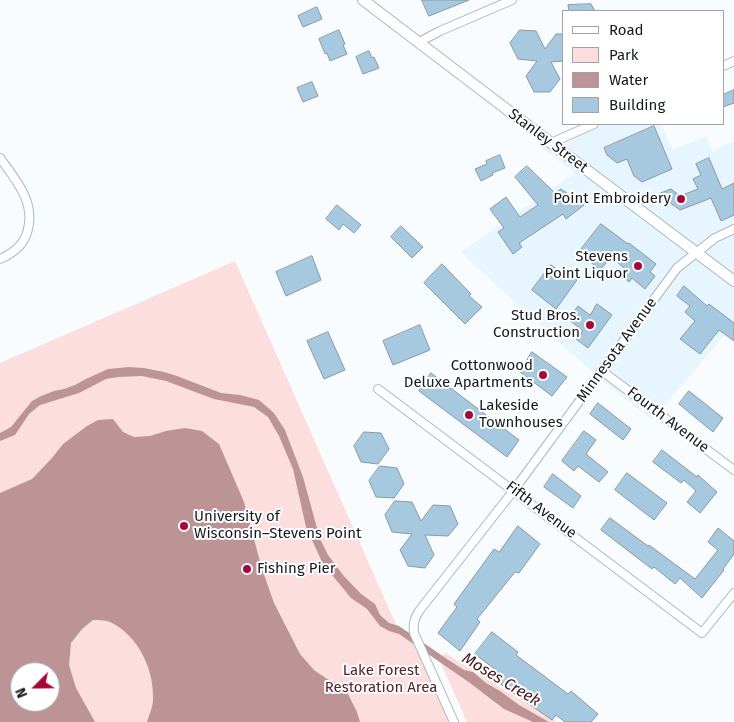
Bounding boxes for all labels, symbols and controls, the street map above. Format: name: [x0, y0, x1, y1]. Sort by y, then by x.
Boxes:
legend: [562, 10, 724, 125]
text: Road: [609, 21, 644, 39]
text: Park: [609, 46, 639, 64]
text: Water: [609, 71, 648, 89]
text: Building: [609, 96, 665, 114]
street label: Stanley Street: [505, 105, 591, 177]
place label: Point Embroidery: [553, 190, 671, 208]
marker: Point Embroidery: [675, 193, 687, 205]
place label: Stevens Point Liquor: [545, 248, 628, 283]
marker: Stevens Point Liquor: [632, 260, 644, 272]
street label: Minnesota Avenue: [573, 294, 661, 406]
place label: Stud Bros. Construction: [493, 307, 580, 342]
marker: Stud Bros. Construction: [584, 319, 596, 331]
place label: Cottonwood Deluxe Apartments: [404, 357, 533, 392]
marker: Cottonwood Deluxe Apartments: [537, 369, 549, 381]
street label: Fourth Avenue: [623, 383, 713, 457]
place label: Lakeside Townhouses: [479, 397, 563, 432]
marker: Lakeside Townhouses: [463, 409, 475, 421]
street label: Fifth Avenue: [502, 478, 580, 542]
place label: University of Wisconsin–Stevens Point: [194, 508, 361, 543]
marker: University of Wisconsin–Stevens Point: [178, 520, 190, 532]
place label: Fishing Pier: [257, 560, 336, 578]
marker: Fishing Pier: [241, 563, 253, 575]
water label: Moses Creek: [458, 649, 544, 711]
north arrow: [10, 662, 60, 712]
park label: Lake Forest Restoration Area: [325, 662, 437, 697]
text: N: [12, 685, 31, 700]

